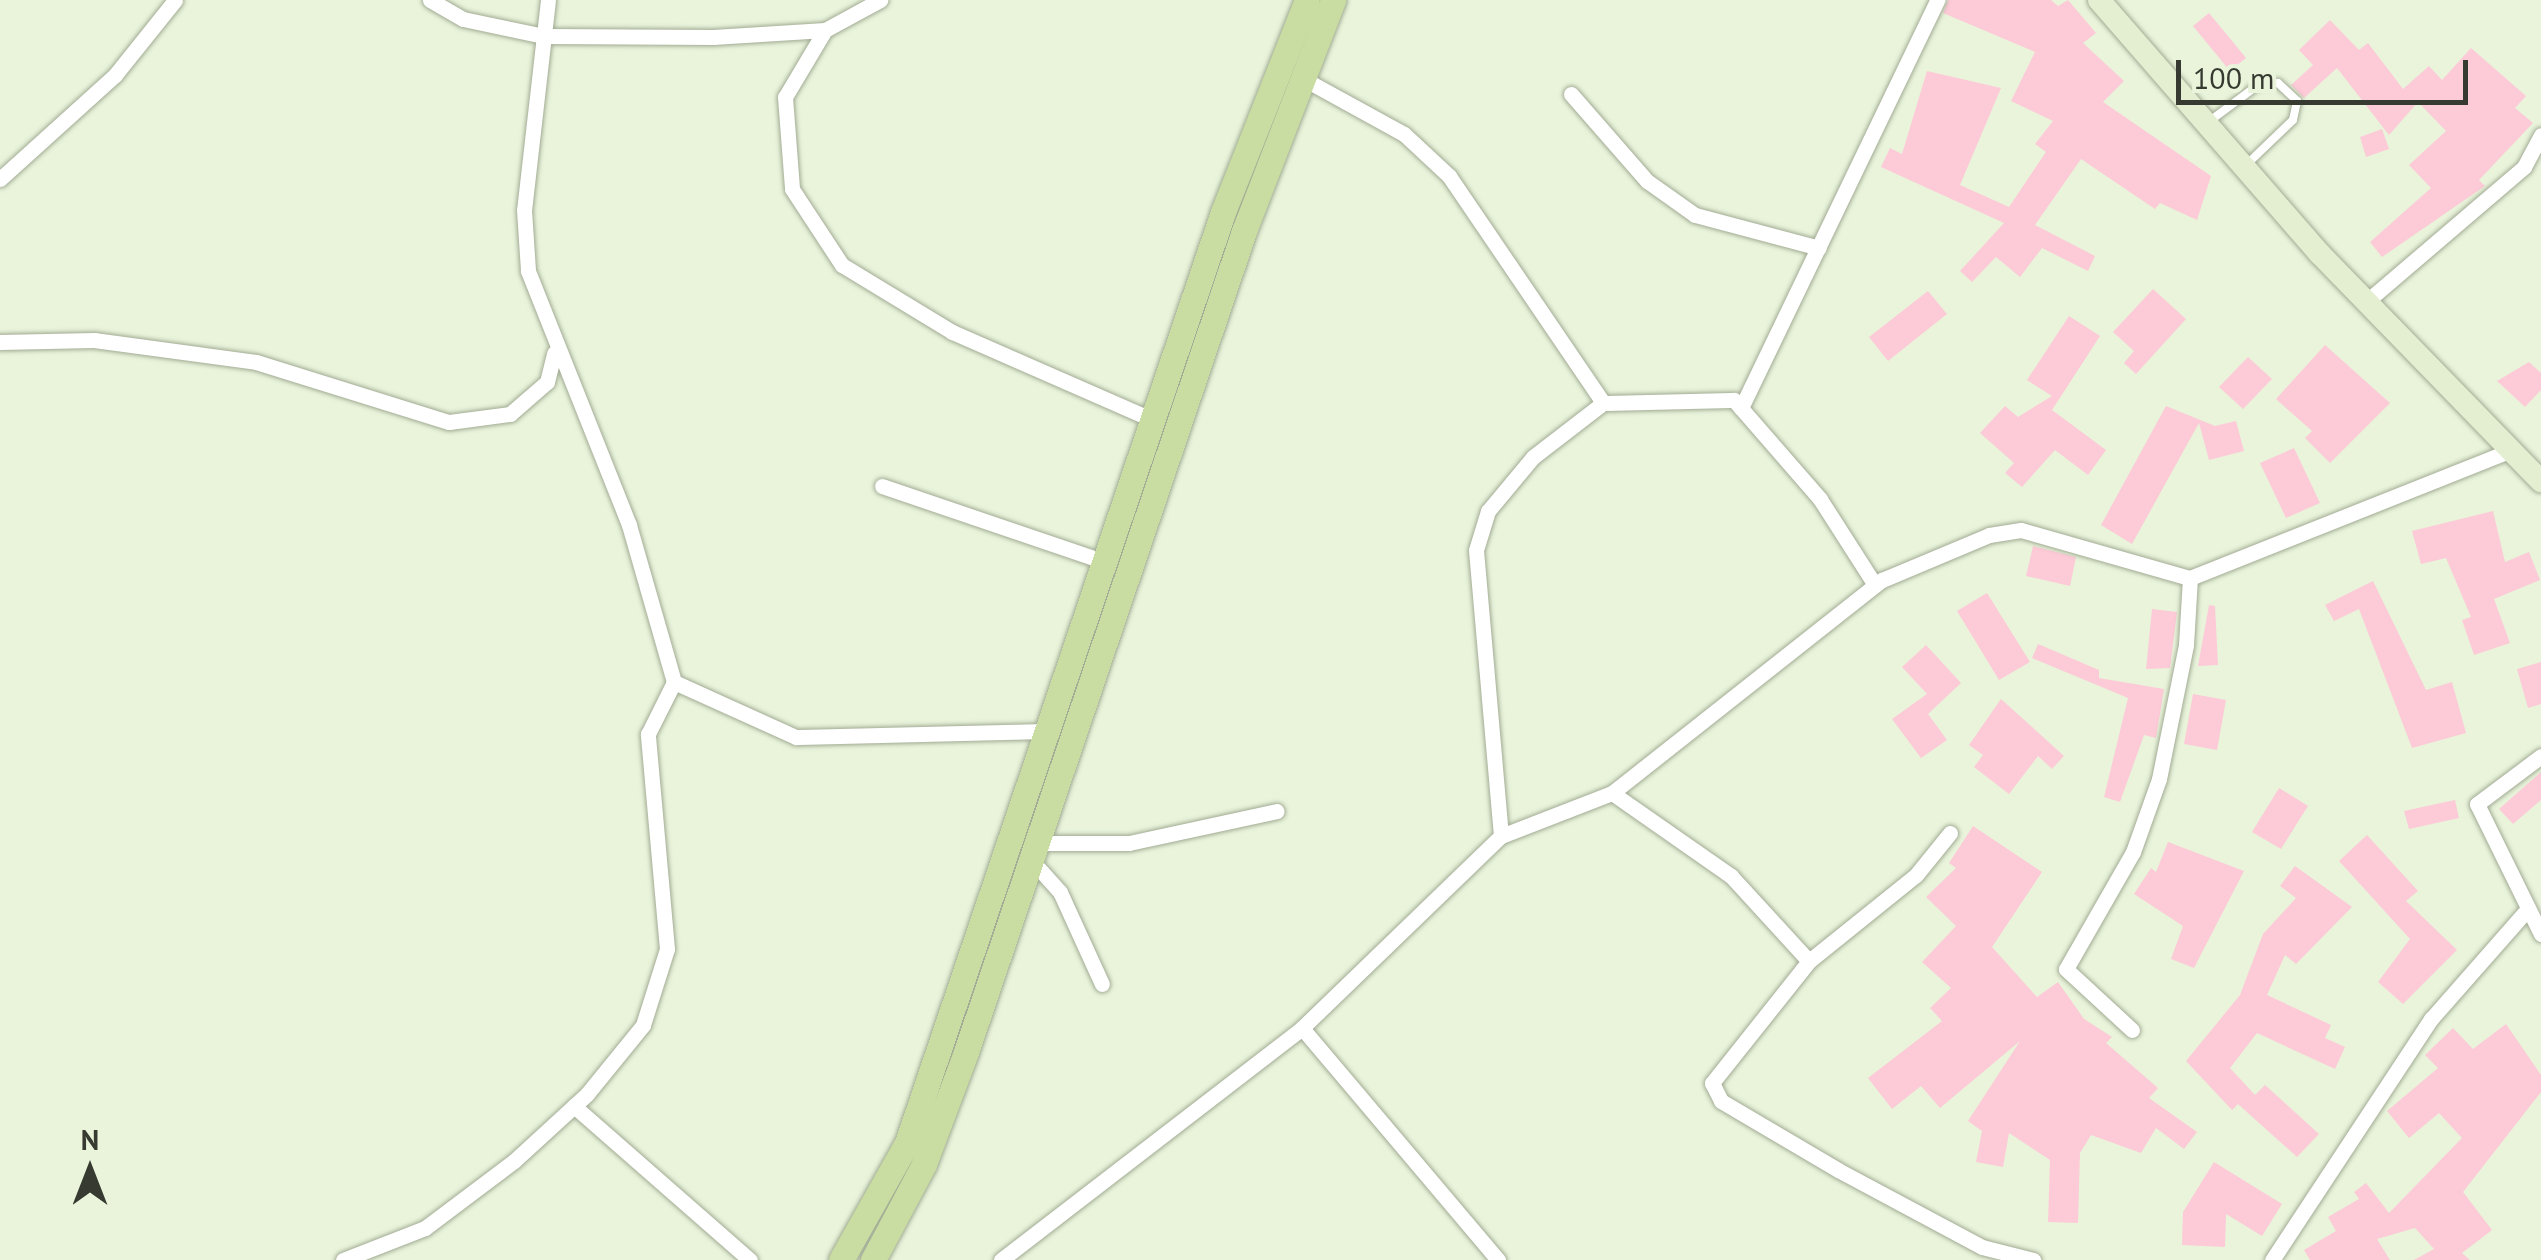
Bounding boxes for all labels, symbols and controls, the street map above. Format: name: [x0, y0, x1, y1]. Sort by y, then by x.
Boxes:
scale bar: [2181, 40, 2474, 102]
text: 100 m: [2193, 58, 2274, 97]
north arrow: [40, 1120, 140, 1220]
text: N: [81, 1121, 99, 1158]

